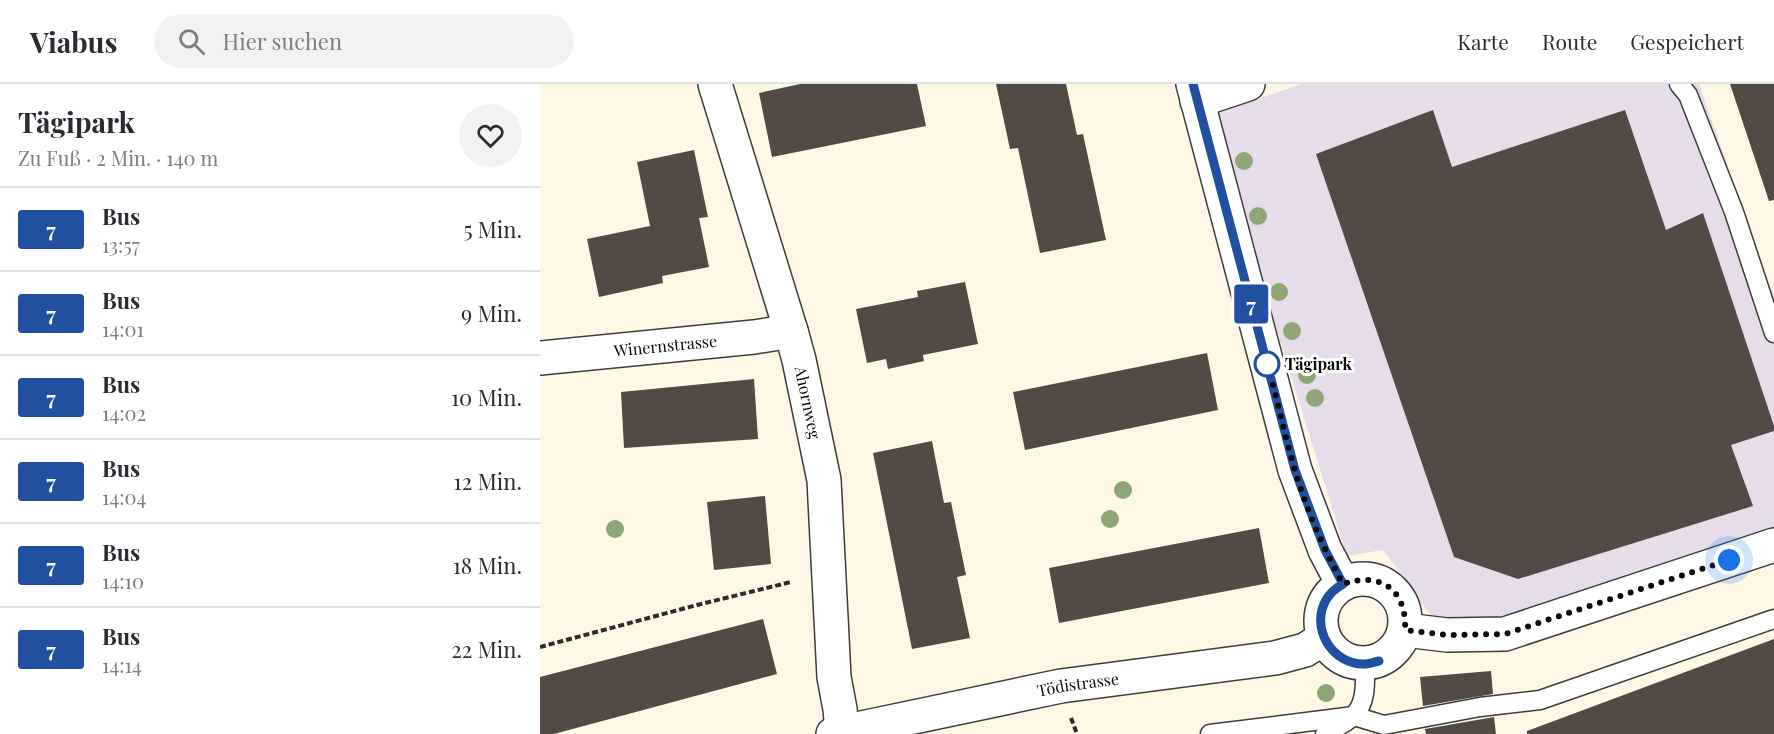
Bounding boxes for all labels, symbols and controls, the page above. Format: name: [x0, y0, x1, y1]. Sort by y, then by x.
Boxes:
search box: [154, 14, 574, 68]
text: Viabus: [30, 23, 118, 60]
icon: search: [175, 25, 208, 58]
text: Hier suchen: [223, 26, 342, 56]
text: Karte: [1457, 27, 1509, 55]
text: Route: [1542, 27, 1597, 55]
text: Gespeichert: [1630, 27, 1744, 55]
text: Tägipark: [18, 103, 135, 140]
button: heart: [459, 104, 522, 167]
text: Zu Fuß · 2 Min. · 140 m: [18, 144, 218, 171]
text: Bus: [102, 201, 140, 231]
text: 5 Min.: [463, 214, 522, 244]
text: 7: [46, 215, 56, 243]
text: 13:57: [102, 231, 140, 258]
line badge: 7: [1232, 284, 1270, 324]
text: Bus: [102, 285, 140, 315]
text: 7: [1246, 290, 1256, 318]
text: 9 Min.: [461, 298, 522, 328]
text: 7: [46, 299, 56, 327]
text: 14:01: [102, 315, 144, 342]
street label: Winernstrasse: [612, 330, 718, 361]
marker: Tägipark: [1254, 351, 1280, 377]
place label: Tägipark: [1285, 353, 1352, 374]
street label: Ahornweg: [790, 363, 826, 441]
text: Bus: [102, 369, 140, 399]
text: 10 Min.: [451, 382, 522, 412]
text: 7: [46, 383, 56, 411]
text: 14:02: [102, 399, 146, 426]
text: Bus: [102, 453, 140, 483]
text: 12 Min.: [454, 466, 522, 496]
text: 7: [46, 467, 56, 495]
text: 14:04: [102, 483, 146, 510]
text: Bus: [102, 537, 140, 567]
your location: [1714, 545, 1744, 575]
text: 18 Min.: [453, 550, 522, 580]
text: 7: [46, 551, 56, 579]
text: 14:10: [102, 567, 144, 594]
text: Bus: [102, 621, 140, 651]
text: 22 Min.: [451, 634, 522, 664]
text: 7: [46, 635, 56, 663]
text: 14:14: [102, 651, 142, 678]
street label: Tödistrasse: [1035, 668, 1120, 701]

